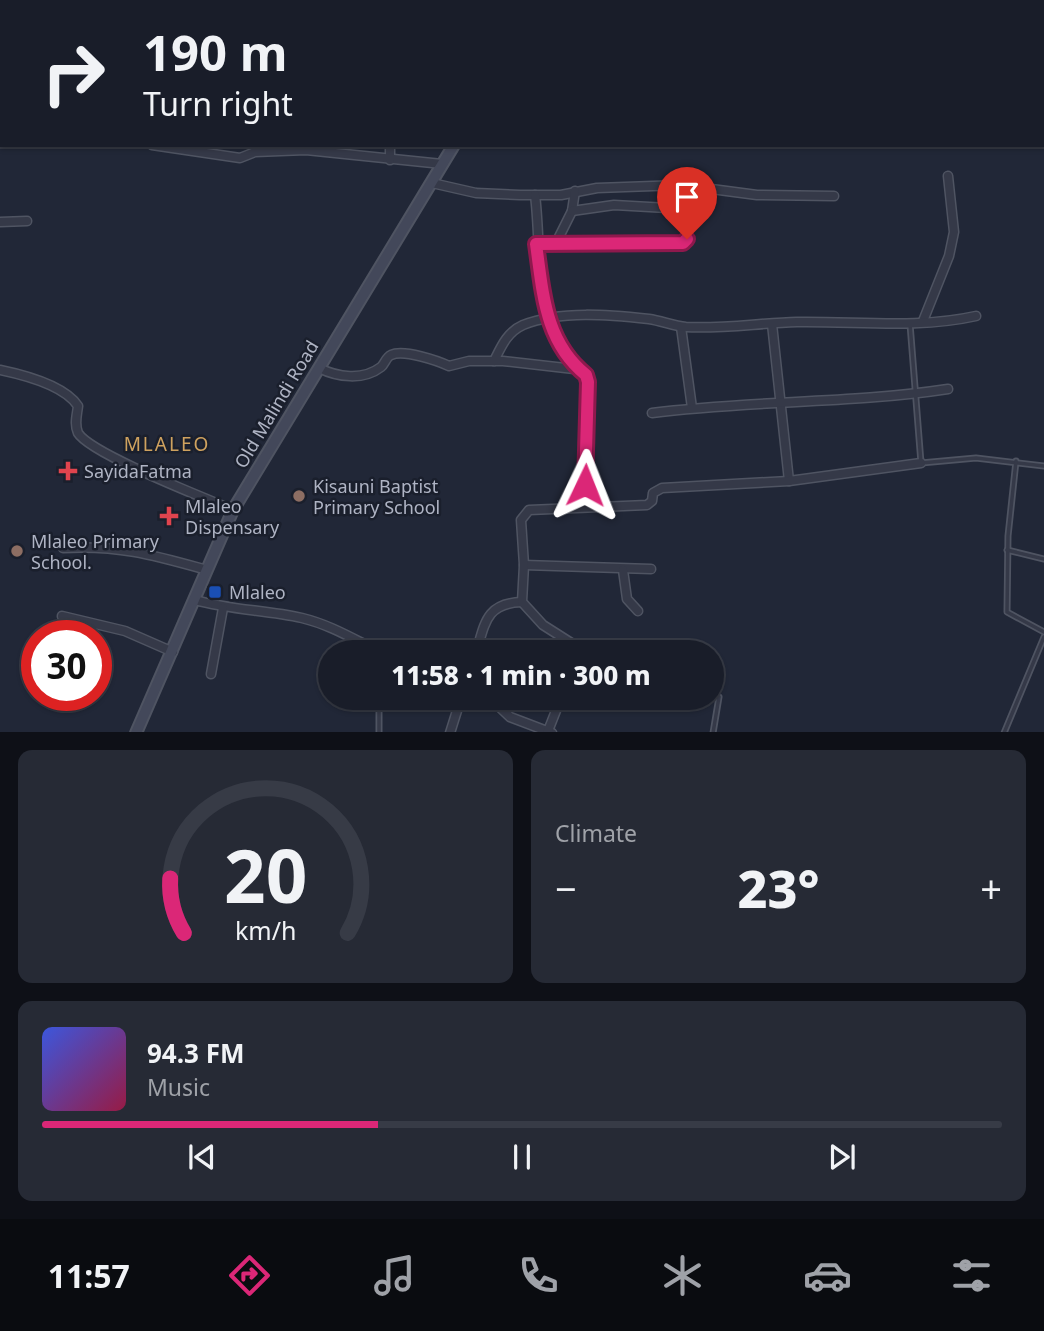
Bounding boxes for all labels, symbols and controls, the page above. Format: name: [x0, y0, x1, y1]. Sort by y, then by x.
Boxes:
text: 190 m: [143, 19, 288, 85]
icon: right: [28, 28, 119, 119]
text: Turn right: [143, 82, 293, 125]
pin: [657, 167, 717, 239]
icon: arrive: [668, 178, 706, 216]
street label: Old Malindi Road: [228, 336, 324, 472]
district label: MLALEO: [124, 431, 210, 457]
position arrow: [548, 448, 622, 522]
place label: SayidaFatma: [84, 459, 192, 483]
marker: SayidaFatma: [58, 461, 78, 481]
place label: Kisauni Baptist Primary School: [313, 474, 440, 519]
marker: Kisauni Baptist Primary School: [291, 488, 307, 504]
place label: Mlaleo Dispensary: [185, 494, 280, 539]
marker: Mlaleo Dispensary: [159, 506, 179, 526]
place label: Mlaleo Primary School.: [31, 529, 160, 574]
marker: Mlaleo Primary School.: [9, 543, 25, 559]
place label: Mlaleo: [229, 580, 286, 604]
marker: Mlaleo: [207, 584, 223, 600]
speed limit sign: 30: [21, 620, 112, 711]
text: 11:58 · 1 min · 300 m: [391, 657, 651, 693]
text: Climate: [555, 817, 637, 849]
text: 20: [224, 825, 307, 924]
text: 23°: [737, 852, 820, 923]
text: −: [555, 862, 577, 914]
text: +: [980, 862, 1002, 914]
text: km/h: [235, 912, 296, 946]
text: 94.3 FM: [147, 1035, 244, 1071]
text: Music: [147, 1071, 210, 1103]
icon: previous: [183, 1138, 221, 1176]
icon: pause: [503, 1138, 541, 1176]
icon: next: [823, 1138, 861, 1176]
icon: directions: [225, 1251, 274, 1300]
icon: music: [370, 1251, 419, 1300]
icon: phone: [514, 1251, 563, 1300]
icon: climate: [658, 1251, 707, 1300]
icon: car: [803, 1251, 852, 1300]
icon: filters: [947, 1251, 996, 1300]
text: 11:57: [48, 1254, 130, 1297]

